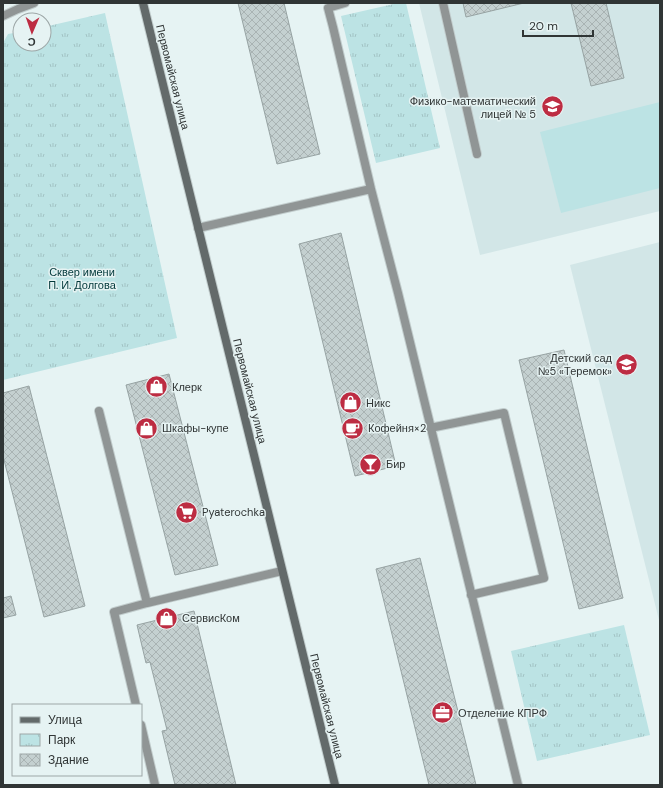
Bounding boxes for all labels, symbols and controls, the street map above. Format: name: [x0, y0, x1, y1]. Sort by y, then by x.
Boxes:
north arrow: [12, 12, 52, 52]
scale bar: [523, 12, 593, 38]
text: 20 m: [529, 18, 558, 34]
street label: Первомайская улица: [153, 23, 193, 132]
text: С: [27, 35, 36, 49]
place label: Физико-математический лицей № 5: [410, 94, 536, 121]
school or university icon: Физико-математический лицей № 5: [539, 94, 565, 120]
park label: Сквер имени П. И. Долгова: [48, 265, 117, 292]
street label: Первомайская улица: [230, 337, 270, 446]
place label: Детский сад №5 «Теремок»: [538, 351, 613, 378]
school or university icon: Детский сад №5 «Теремок»: [614, 351, 640, 377]
shop icon: Клерк: [144, 374, 170, 400]
place label: Клерк: [172, 380, 202, 394]
shop icon: Никс: [338, 390, 364, 416]
place label: Никс: [366, 396, 391, 410]
shop icon: Шкафы-купе: [134, 415, 160, 441]
cafe icon: Кофейня×2: [339, 415, 365, 441]
place label: Шкафы-купе: [162, 421, 229, 435]
place label: Кофейня×2: [368, 421, 426, 435]
bar icon: Бир: [358, 451, 384, 477]
place label: Бир: [386, 457, 405, 471]
supermarket icon: Pyaterochka: [174, 499, 200, 525]
place label: Pyaterochka: [202, 505, 265, 519]
shop icon: СервисКом: [154, 605, 180, 631]
place label: СервисКом: [182, 611, 240, 625]
street label: Первомайская улица: [307, 652, 347, 761]
office icon: Отделение КПРФ: [429, 700, 455, 726]
legend: [12, 704, 142, 776]
place label: Отделение КПРФ: [458, 706, 547, 720]
text: Улица: [48, 712, 82, 728]
text: Парк: [48, 732, 76, 748]
text: Здание: [48, 752, 89, 768]

